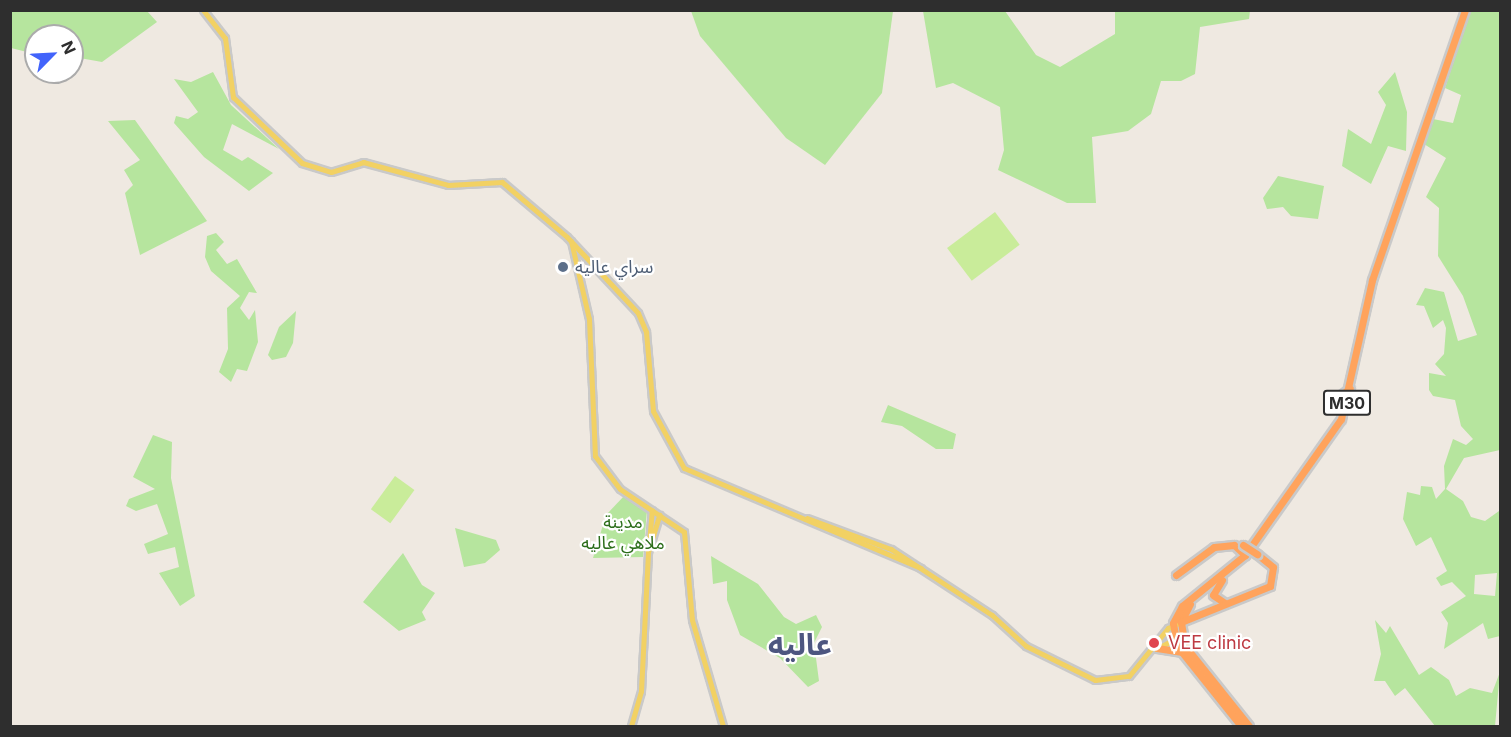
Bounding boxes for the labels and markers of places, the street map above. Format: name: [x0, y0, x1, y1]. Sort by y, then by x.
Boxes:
place label: سراي عاليه: [575, 256, 653, 278]
marker: سراي عاليه: [556, 260, 570, 274]
place label: VEE clinic: [1168, 632, 1251, 654]
marker: VEE clinic: [1145, 634, 1163, 652]

